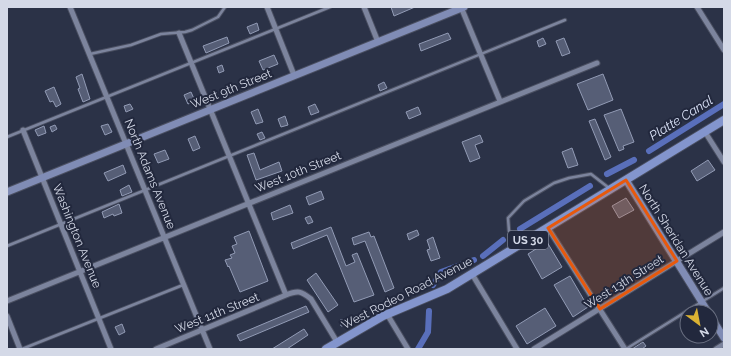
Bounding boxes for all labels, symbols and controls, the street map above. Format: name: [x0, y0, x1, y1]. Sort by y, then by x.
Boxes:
street label: West 9th Street: [188, 66, 274, 112]
water label: Platte Canal: [646, 92, 716, 143]
street label: North Adams Avenue: [121, 117, 179, 231]
street label: West 10th Street: [253, 148, 343, 196]
street label: Washington Avenue: [50, 182, 104, 290]
street label: North Sheridan Avenue: [636, 182, 716, 298]
road number: US 30: [508, 231, 548, 249]
street label: West 13th Street: [582, 252, 666, 312]
street label: West Rodeo Road Avenue: [339, 254, 475, 332]
street label: West 11th Street: [173, 290, 261, 336]
north arrow: [679, 304, 719, 344]
text: N: [697, 324, 711, 340]

